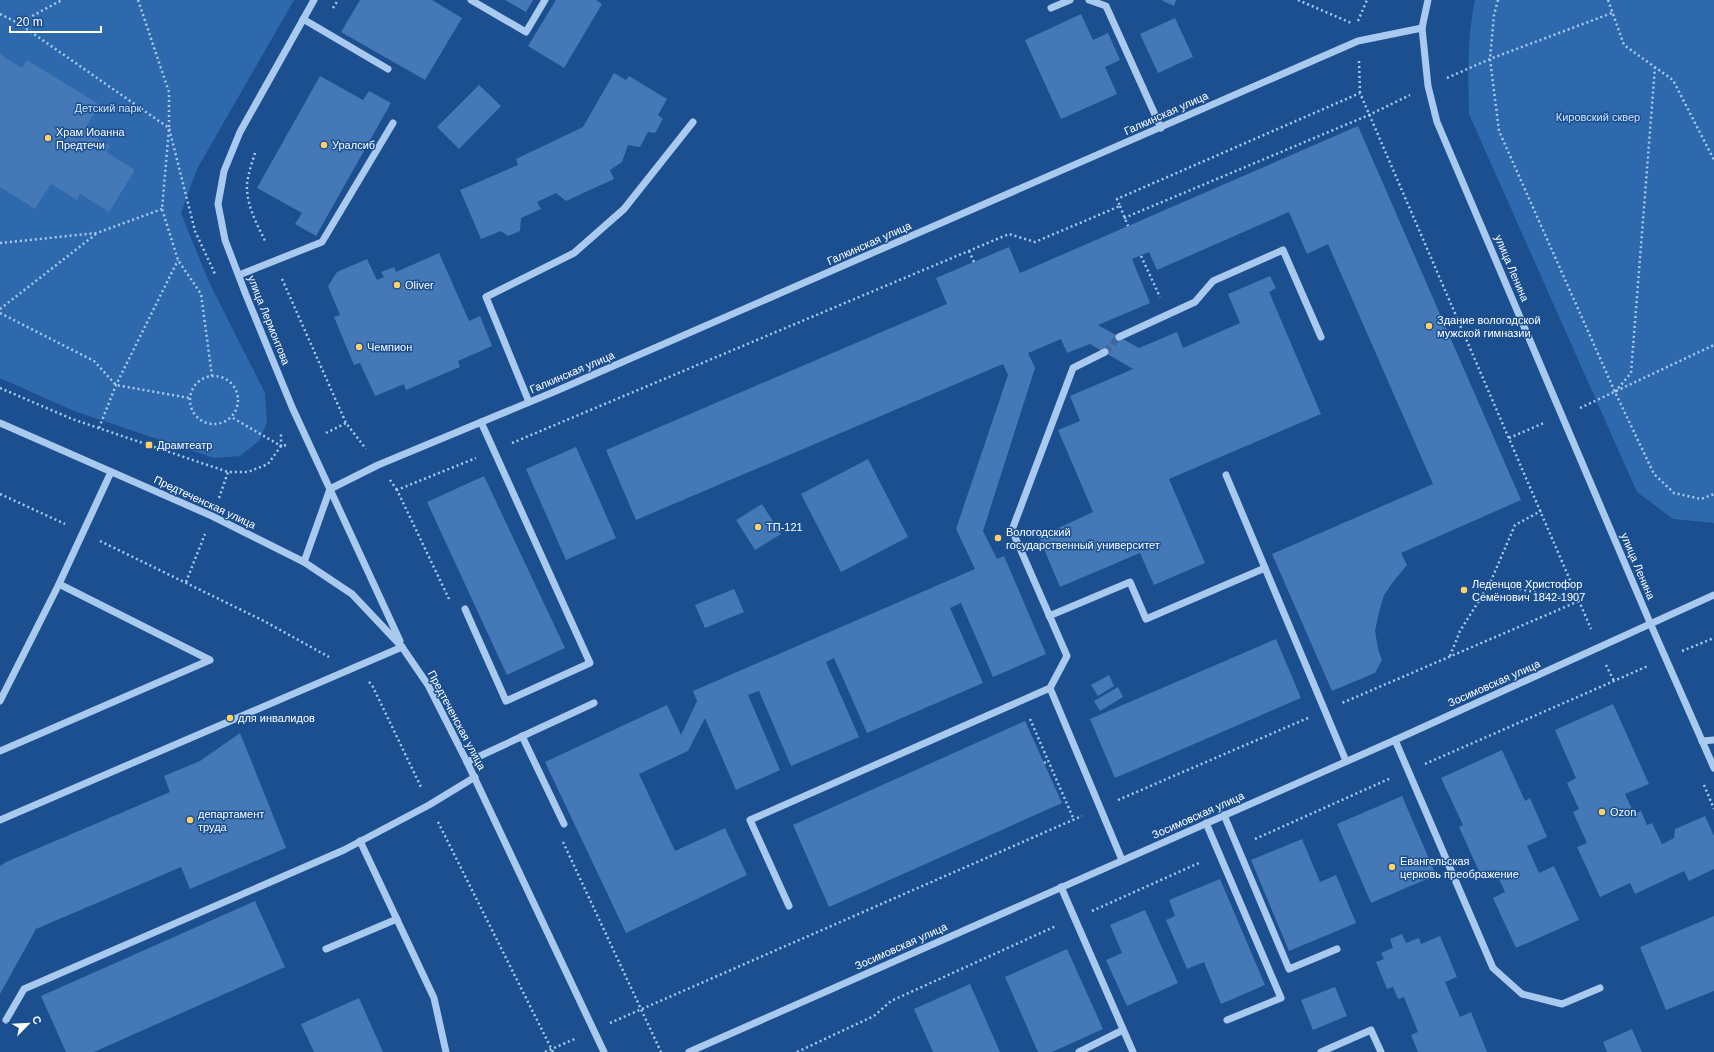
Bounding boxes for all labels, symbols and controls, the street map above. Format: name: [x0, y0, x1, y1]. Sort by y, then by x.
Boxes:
scale bar: [10, 8, 101, 34]
text: 20 m: [16, 15, 43, 29]
street label: Галкинская улица: [1122, 89, 1211, 137]
park label: Детский парк: [75, 102, 142, 114]
park label: Кировский сквер: [1556, 111, 1640, 123]
place label: Храм Иоанна Предтечи: [56, 126, 125, 151]
marker: Храм Иоанна Предтечи: [43, 133, 53, 143]
place label: Уралсиб: [332, 139, 375, 151]
marker: Уралсиб: [319, 140, 329, 150]
street label: Галкинская улица: [825, 219, 914, 267]
street label: улица Ленина: [1493, 233, 1532, 304]
street label: улица Лермонтова: [246, 274, 293, 367]
place label: Oliver: [405, 279, 434, 291]
marker: Oliver: [392, 280, 402, 290]
place label: Здание вологодской мужской гимназии: [1437, 314, 1541, 339]
marker: Здание вологодской мужской гимназии: [1424, 321, 1434, 331]
place label: Чемпион: [367, 341, 412, 353]
marker: Чемпион: [354, 342, 364, 352]
street label: Галкинская улица: [528, 348, 617, 395]
place label: Драмтеатр: [157, 439, 212, 451]
marker: Драмтеатр: [144, 440, 154, 450]
street label: Предтеченская улица: [152, 473, 259, 531]
place label: ТП-121: [766, 521, 803, 533]
marker: ТП-121: [753, 522, 763, 532]
place label: Вологодский государственный университет: [1006, 526, 1160, 551]
street label: улица Ленина: [1619, 531, 1658, 602]
marker: Вологодский государственный университет: [993, 533, 1003, 543]
place label: Леденцов Христофор Семёнович 1842-1907: [1472, 578, 1585, 603]
marker: Леденцов Христофор Семёнович 1842-1907: [1459, 585, 1469, 595]
street label: Зосимовская улица: [1446, 657, 1543, 709]
street label: Предтеченская улица: [426, 668, 489, 773]
place label: для инвалидов: [238, 712, 315, 724]
marker: для инвалидов: [225, 713, 235, 723]
street label: Зосимовская улица: [1150, 789, 1247, 841]
place label: Ozon: [1610, 806, 1636, 818]
marker: Ozon: [1597, 807, 1607, 817]
place label: департамент труда: [198, 808, 264, 833]
marker: департамент труда: [185, 815, 195, 825]
place label: Евангельская церковь преображение: [1400, 855, 1519, 880]
marker: Евангельская церковь преображение: [1387, 862, 1397, 872]
street label: Зосимовская улица: [853, 920, 950, 972]
north arrow: [8, 1004, 48, 1044]
text: С: [30, 1014, 44, 1026]

